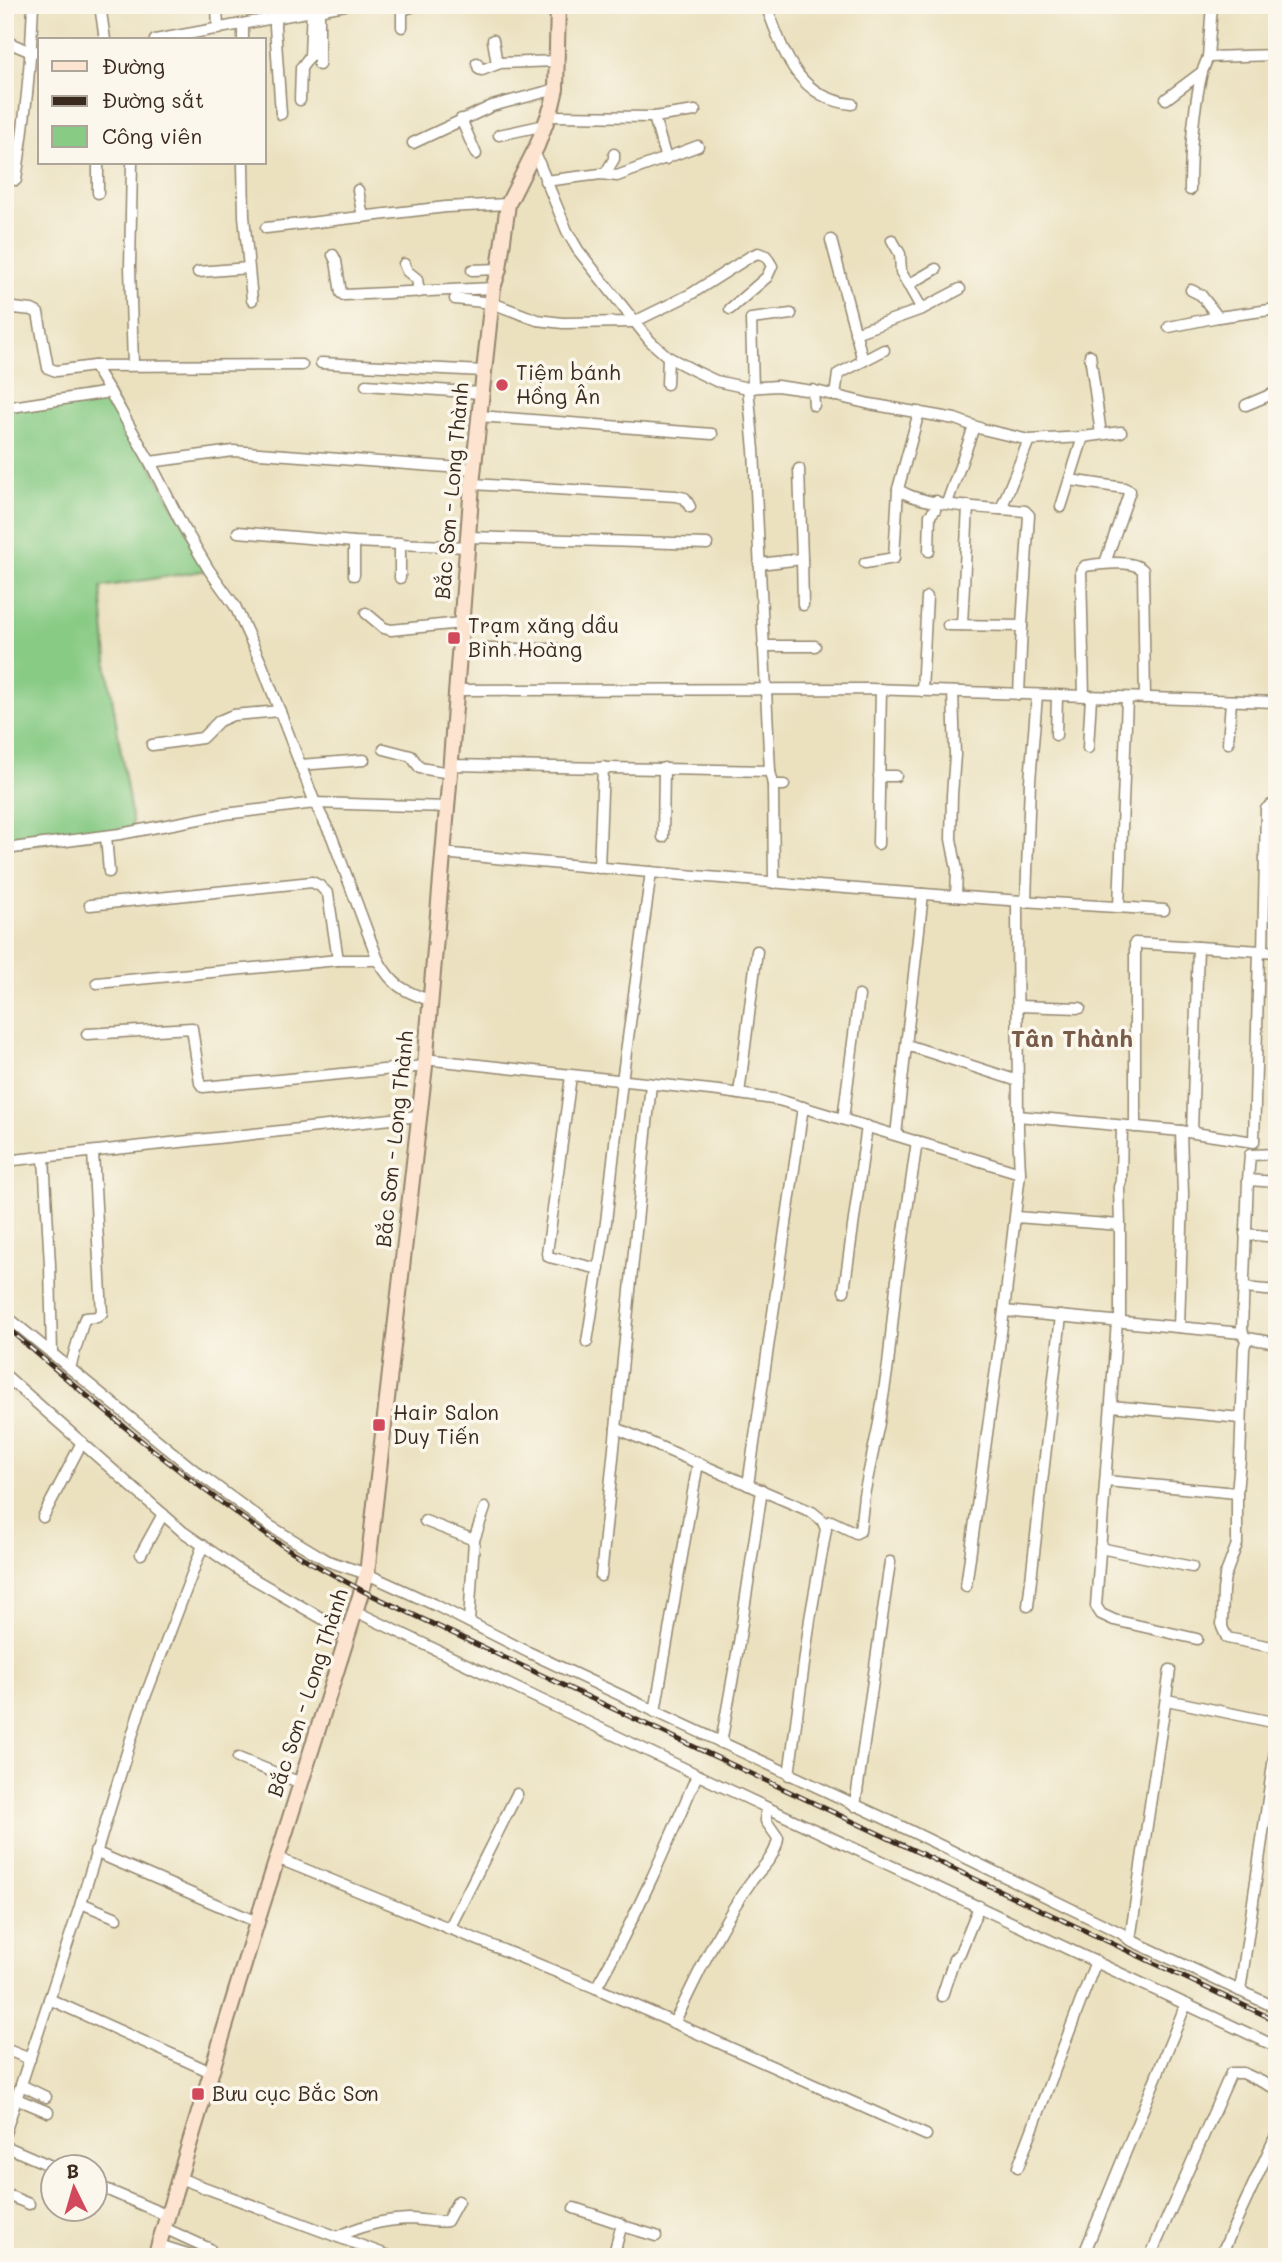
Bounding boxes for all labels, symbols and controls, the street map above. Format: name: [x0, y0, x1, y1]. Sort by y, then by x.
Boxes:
legend: [38, 38, 266, 164]
text: Đường: [102, 52, 165, 79]
text: Đường sắt: [102, 86, 204, 113]
text: Công viên: [102, 122, 202, 149]
place label: Tiệm bánh Hồng Ân: [516, 358, 621, 409]
marker: Tiệm bánh Hồng Ân: [494, 377, 510, 393]
street label: Bắc Sơn - Long Thành: [428, 381, 473, 600]
place label: Trạm xăng dầu Bình Hoàng: [468, 611, 619, 662]
marker: Trạm xăng dầu Bình Hoàng: [446, 630, 462, 646]
district label: Tân Thành: [1011, 1022, 1133, 1053]
street label: Bắc Sơn - Long Thành: [369, 1029, 418, 1248]
place label: Hair Salon Duy Tiến: [393, 1398, 499, 1449]
marker: Hair Salon Duy Tiến: [371, 1417, 387, 1433]
street label: Bắc Sơn - Long Thành: [260, 1585, 353, 1800]
place label: Bưu cục Bắc Sơn: [212, 2079, 379, 2106]
marker: Bưu cục Bắc Sơn: [190, 2086, 206, 2102]
north arrow: [38, 2154, 108, 2224]
text: B: [65, 2158, 80, 2184]

